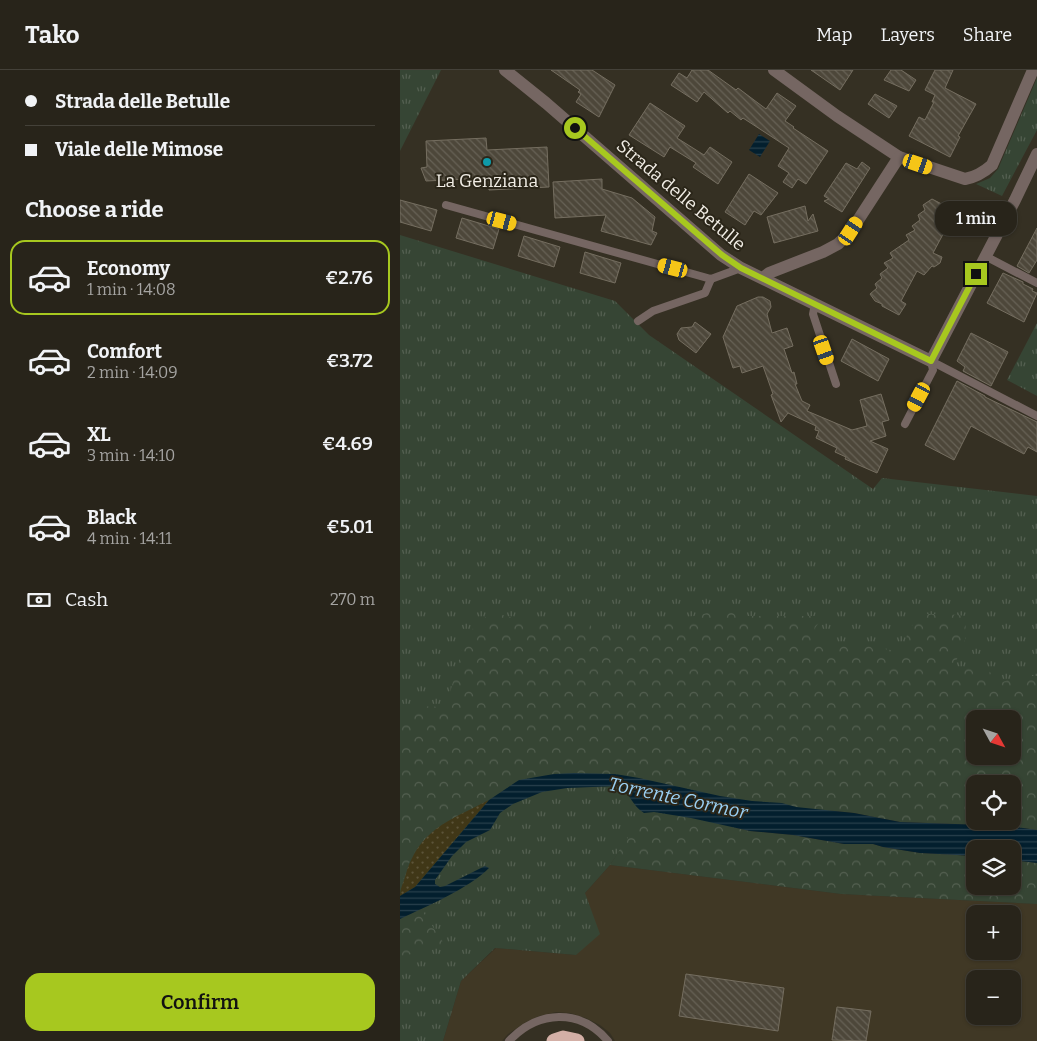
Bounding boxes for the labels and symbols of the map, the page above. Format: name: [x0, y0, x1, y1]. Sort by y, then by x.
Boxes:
route start: [564, 117, 586, 139]
street label: Strada delle Betulle: [612, 135, 750, 255]
car: [901, 152, 934, 176]
marker: La Genziana: [481, 156, 493, 168]
place label: La Genziana: [436, 170, 538, 192]
callout: 1 min: [935, 202, 1017, 236]
car: [485, 210, 518, 232]
car: [836, 214, 865, 248]
car: [656, 257, 689, 279]
route end: [965, 263, 987, 285]
car: [812, 333, 835, 367]
car: [905, 380, 932, 414]
north arrow: [966, 710, 1021, 765]
water label: Torrente Cormor: [607, 772, 751, 824]

